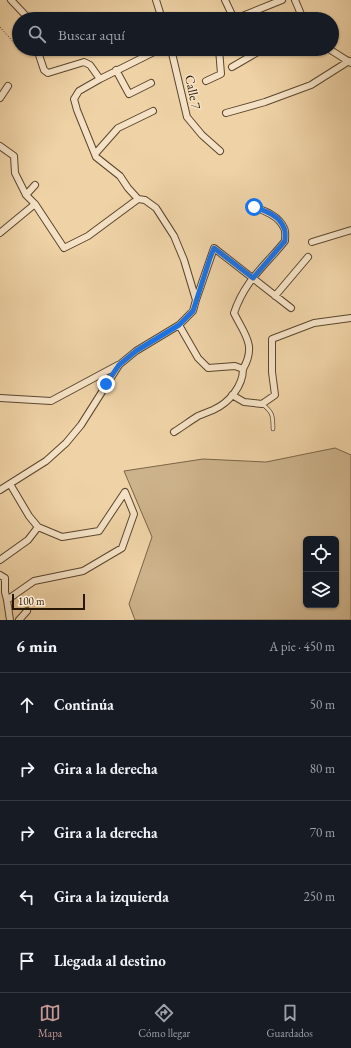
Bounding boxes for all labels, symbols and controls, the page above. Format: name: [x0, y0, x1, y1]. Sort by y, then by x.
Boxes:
search box: [12, 12, 339, 56]
icon: search: [26, 23, 48, 45]
text: Buscar aquí: [58, 25, 125, 44]
street label: Calle 7: [181, 73, 205, 111]
route start: [245, 198, 263, 216]
route end: [97, 375, 115, 393]
map controls: [303, 536, 339, 608]
button: locate: [303, 536, 339, 572]
button: layers: [303, 572, 339, 608]
scale bar: [12, 592, 85, 611]
text: 100 m: [18, 594, 45, 608]
text: 6 min: [16, 635, 57, 657]
text: A pie · 450 m: [269, 638, 335, 655]
icon: ahead: [16, 694, 38, 716]
text: Continúa: [54, 695, 114, 714]
text: 50 m: [310, 696, 335, 713]
icon: right: [16, 758, 38, 780]
text: Gira a la derecha: [54, 759, 158, 778]
text: 80 m: [310, 760, 335, 777]
icon: right: [16, 822, 38, 844]
text: Gira a la derecha: [54, 823, 158, 842]
text: 70 m: [310, 824, 335, 841]
icon: left: [16, 886, 38, 908]
text: Gira a la izquierda: [54, 887, 169, 906]
text: 250 m: [304, 888, 335, 905]
icon: arrive: [16, 950, 38, 972]
text: Llegada al destino: [54, 951, 166, 970]
tab: Mapa: [38, 1002, 62, 1040]
tab: Cómo llegar: [138, 1002, 190, 1040]
tab: Guardados: [266, 1002, 313, 1040]

